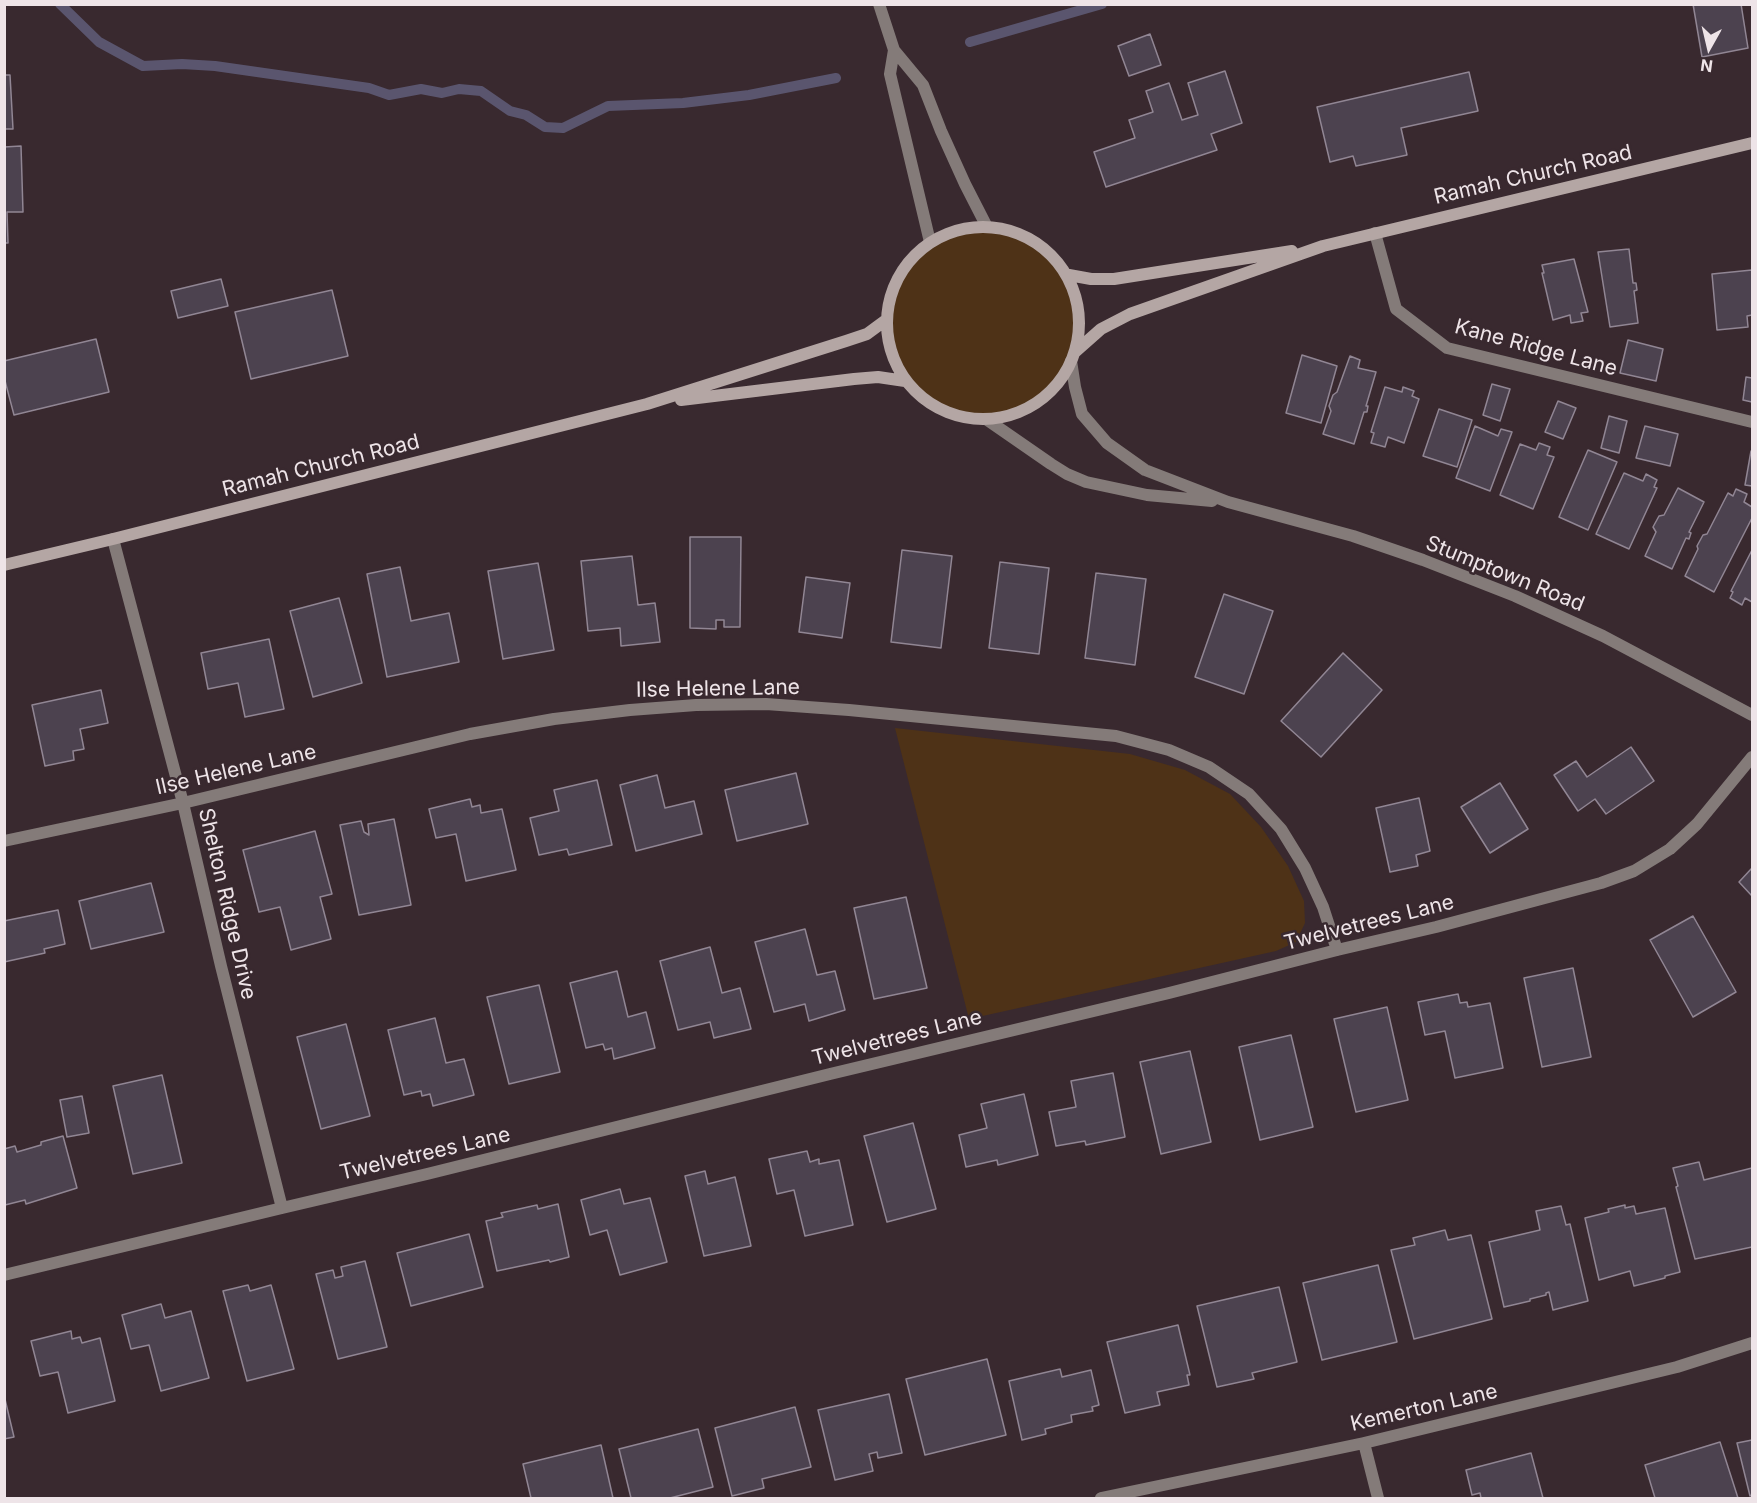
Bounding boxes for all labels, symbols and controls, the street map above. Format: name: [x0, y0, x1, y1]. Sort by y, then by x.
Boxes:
north arrow: [1679, 18, 1739, 78]
text: N: [1699, 55, 1714, 77]
street label: Ramah Church Road: [1432, 140, 1634, 210]
street label: Kane Ridge Lane: [1452, 314, 1620, 382]
street label: Ramah Church Road: [220, 429, 422, 503]
street label: Stumptown Road: [1422, 531, 1588, 617]
street label: Ilse Helene Lane: [636, 675, 800, 703]
street label: Ilse Helene Lane: [153, 739, 319, 801]
street label: Shelton Ridge Drive: [193, 806, 261, 1002]
street label: Twelvetrees Lane: [1281, 890, 1457, 956]
street label: Twelvetrees Lane: [809, 1005, 985, 1071]
street label: Twelvetrees Lane: [337, 1122, 513, 1186]
street label: Kemerton Lane: [1348, 1379, 1500, 1437]

